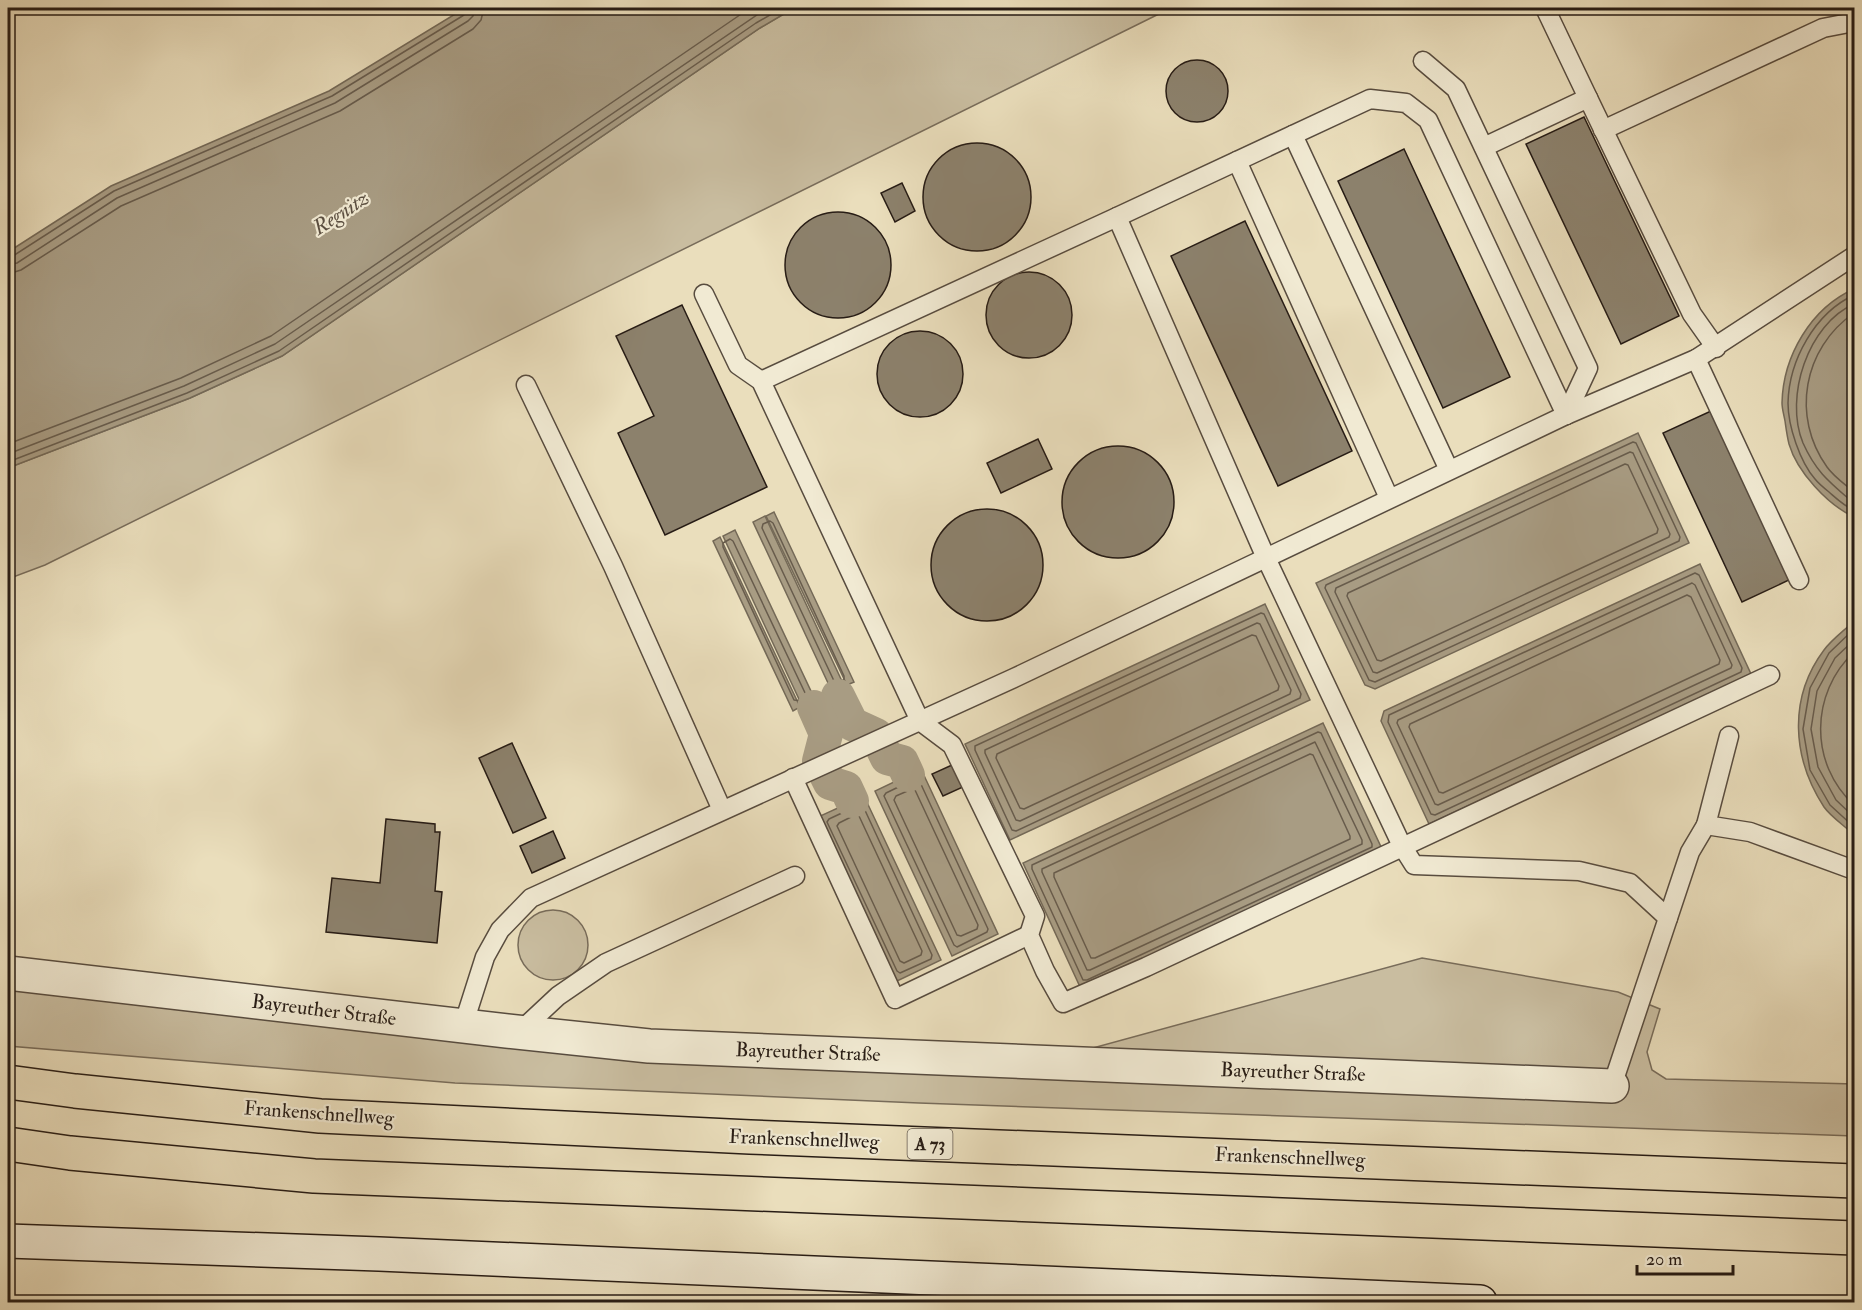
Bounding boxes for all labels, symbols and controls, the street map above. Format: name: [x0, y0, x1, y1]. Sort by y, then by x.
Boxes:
water label: Regnitz: [307, 185, 375, 242]
street label: Bayreuther Straße: [250, 989, 398, 1031]
street label: Bayreuther Straße: [735, 1037, 881, 1067]
street label: Bayreuther Straße: [1220, 1057, 1366, 1087]
street label: Frankenschnellweg: [243, 1095, 396, 1131]
street label: Frankenschnellweg: [728, 1124, 881, 1154]
road number: A 73: [908, 1129, 952, 1159]
street label: Frankenschnellweg: [1214, 1142, 1367, 1172]
scale bar: [1637, 1238, 1733, 1276]
text: 20 m: [1646, 1248, 1682, 1271]

